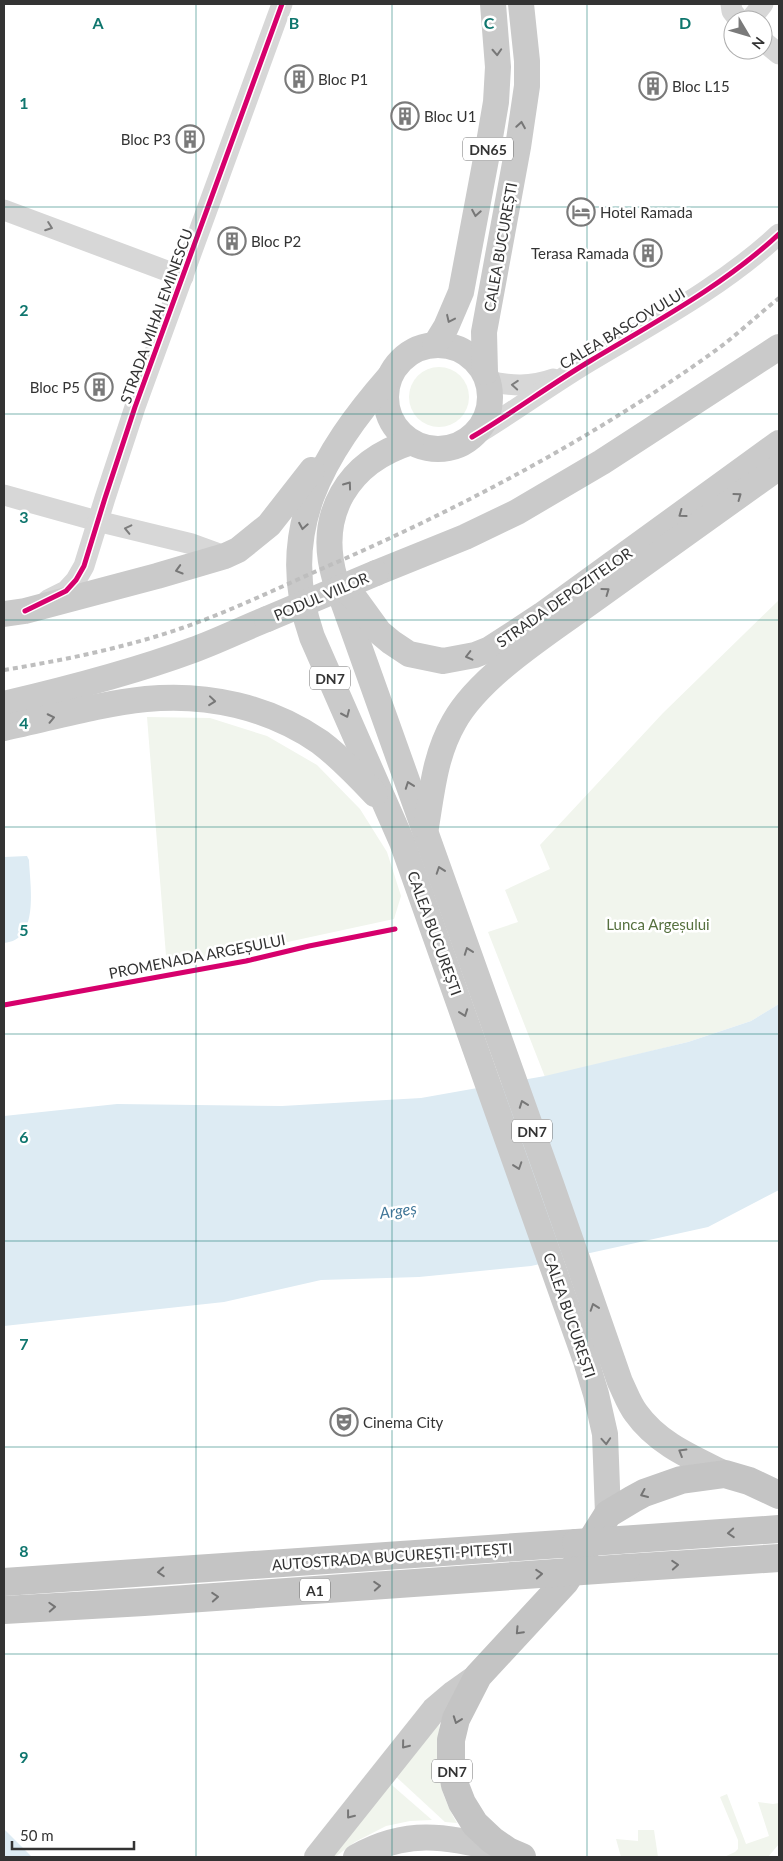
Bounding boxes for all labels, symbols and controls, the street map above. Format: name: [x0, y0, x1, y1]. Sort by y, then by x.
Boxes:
north arrow: [723, 10, 773, 60]
text: A: [91, 13, 104, 32]
text: B: [289, 13, 299, 32]
text: C: [484, 13, 495, 32]
text: D: [679, 13, 691, 32]
text: N: [749, 34, 769, 53]
one-way arrow: [492, 49, 503, 57]
building icon: Bloc P1: [284, 64, 314, 94]
place label: Bloc P1: [318, 70, 368, 88]
building icon: Bloc L15: [638, 71, 668, 101]
place label: Bloc L15: [672, 77, 730, 95]
text: 1: [19, 93, 29, 112]
building icon: Bloc U1: [390, 101, 420, 131]
place label: Bloc U1: [424, 107, 476, 125]
one-way arrow: [515, 121, 526, 129]
building icon: Bloc P3: [175, 124, 205, 154]
place label: Bloc P3: [121, 130, 171, 148]
road number: DN65: [463, 138, 513, 160]
street label: CALEA BUCUREȘTI: [480, 181, 520, 313]
hotel icon: Hotel Ramada: [566, 197, 596, 227]
place label: Hotel Ramada: [600, 203, 693, 221]
one-way arrow: [472, 209, 482, 217]
one-way arrow: [45, 222, 53, 232]
street label: STRADA MIHAI EMINESCU: [116, 226, 196, 406]
building icon: Bloc P2: [217, 226, 247, 256]
place label: Bloc P2: [251, 232, 301, 250]
building icon: Terasa Ramada: [633, 238, 663, 268]
place label: Terasa Ramada: [531, 244, 629, 262]
street label: CALEA BASCOVULUI: [556, 283, 688, 373]
text: 2: [19, 300, 29, 319]
one-way arrow: [446, 314, 456, 323]
building icon: Bloc P5: [84, 372, 114, 402]
place label: Bloc P5: [30, 378, 80, 396]
one-way arrow: [511, 380, 519, 391]
one-way arrow: [342, 482, 350, 491]
one-way arrow: [732, 493, 742, 502]
text: 3: [19, 507, 29, 526]
one-way arrow: [678, 508, 688, 517]
one-way arrow: [298, 521, 308, 530]
one-way arrow: [123, 524, 132, 535]
street label: STRADA DEPOZITELOR: [493, 543, 636, 651]
one-way arrow: [175, 565, 183, 575]
street label: PODUL VIILOR: [271, 568, 372, 624]
one-way arrow: [600, 588, 610, 597]
one-way arrow: [465, 650, 474, 661]
road number: DN7: [310, 666, 350, 690]
one-way arrow: [208, 695, 216, 706]
one-way arrow: [340, 709, 351, 718]
text: 4: [19, 713, 29, 732]
one-way arrow: [47, 713, 56, 723]
one-way arrow: [405, 781, 415, 790]
one-way arrow: [436, 866, 446, 875]
street label: CALEA BUCUREȘTI: [404, 868, 466, 998]
park label: Lunca Argeșului: [606, 915, 710, 933]
text: 5: [19, 920, 29, 939]
street label: PROMENADA ARGEȘULUI: [107, 930, 287, 982]
one-way arrow: [464, 947, 474, 956]
one-way arrow: [458, 1008, 468, 1017]
one-way arrow: [519, 1100, 529, 1109]
road number: DN7: [512, 1120, 552, 1142]
text: 6: [19, 1127, 29, 1146]
one-way arrow: [512, 1162, 522, 1170]
water label: Argeș: [377, 1198, 418, 1222]
street label: CALEA BUCUREȘTI: [540, 1250, 600, 1380]
one-way arrow: [590, 1303, 600, 1311]
text: 7: [19, 1334, 29, 1353]
theatre icon: Cinema City: [329, 1407, 359, 1437]
place label: Cinema City: [363, 1413, 444, 1431]
one-way arrow: [600, 1438, 611, 1446]
one-way arrow: [678, 1449, 687, 1459]
one-way arrow: [640, 1487, 649, 1498]
one-way arrow: [726, 1527, 734, 1538]
street label: AUTOSTRADA BUCUREȘTI-PITEȘTI: [271, 1539, 513, 1573]
text: 8: [19, 1541, 29, 1560]
one-way arrow: [671, 1560, 679, 1571]
one-way arrow: [157, 1567, 165, 1578]
one-way arrow: [535, 1569, 543, 1580]
road number: A1: [300, 1578, 330, 1602]
one-way arrow: [373, 1580, 381, 1591]
one-way arrow: [211, 1591, 219, 1602]
one-way arrow: [49, 1601, 57, 1612]
one-way arrow: [516, 1625, 525, 1634]
one-way arrow: [453, 1715, 463, 1723]
one-way arrow: [402, 1739, 411, 1748]
text: 9: [19, 1747, 29, 1766]
road number: DN7: [432, 1760, 472, 1782]
one-way arrow: [347, 1809, 355, 1818]
scale bar: [12, 1818, 135, 1850]
text: 50 m: [20, 1826, 54, 1844]

